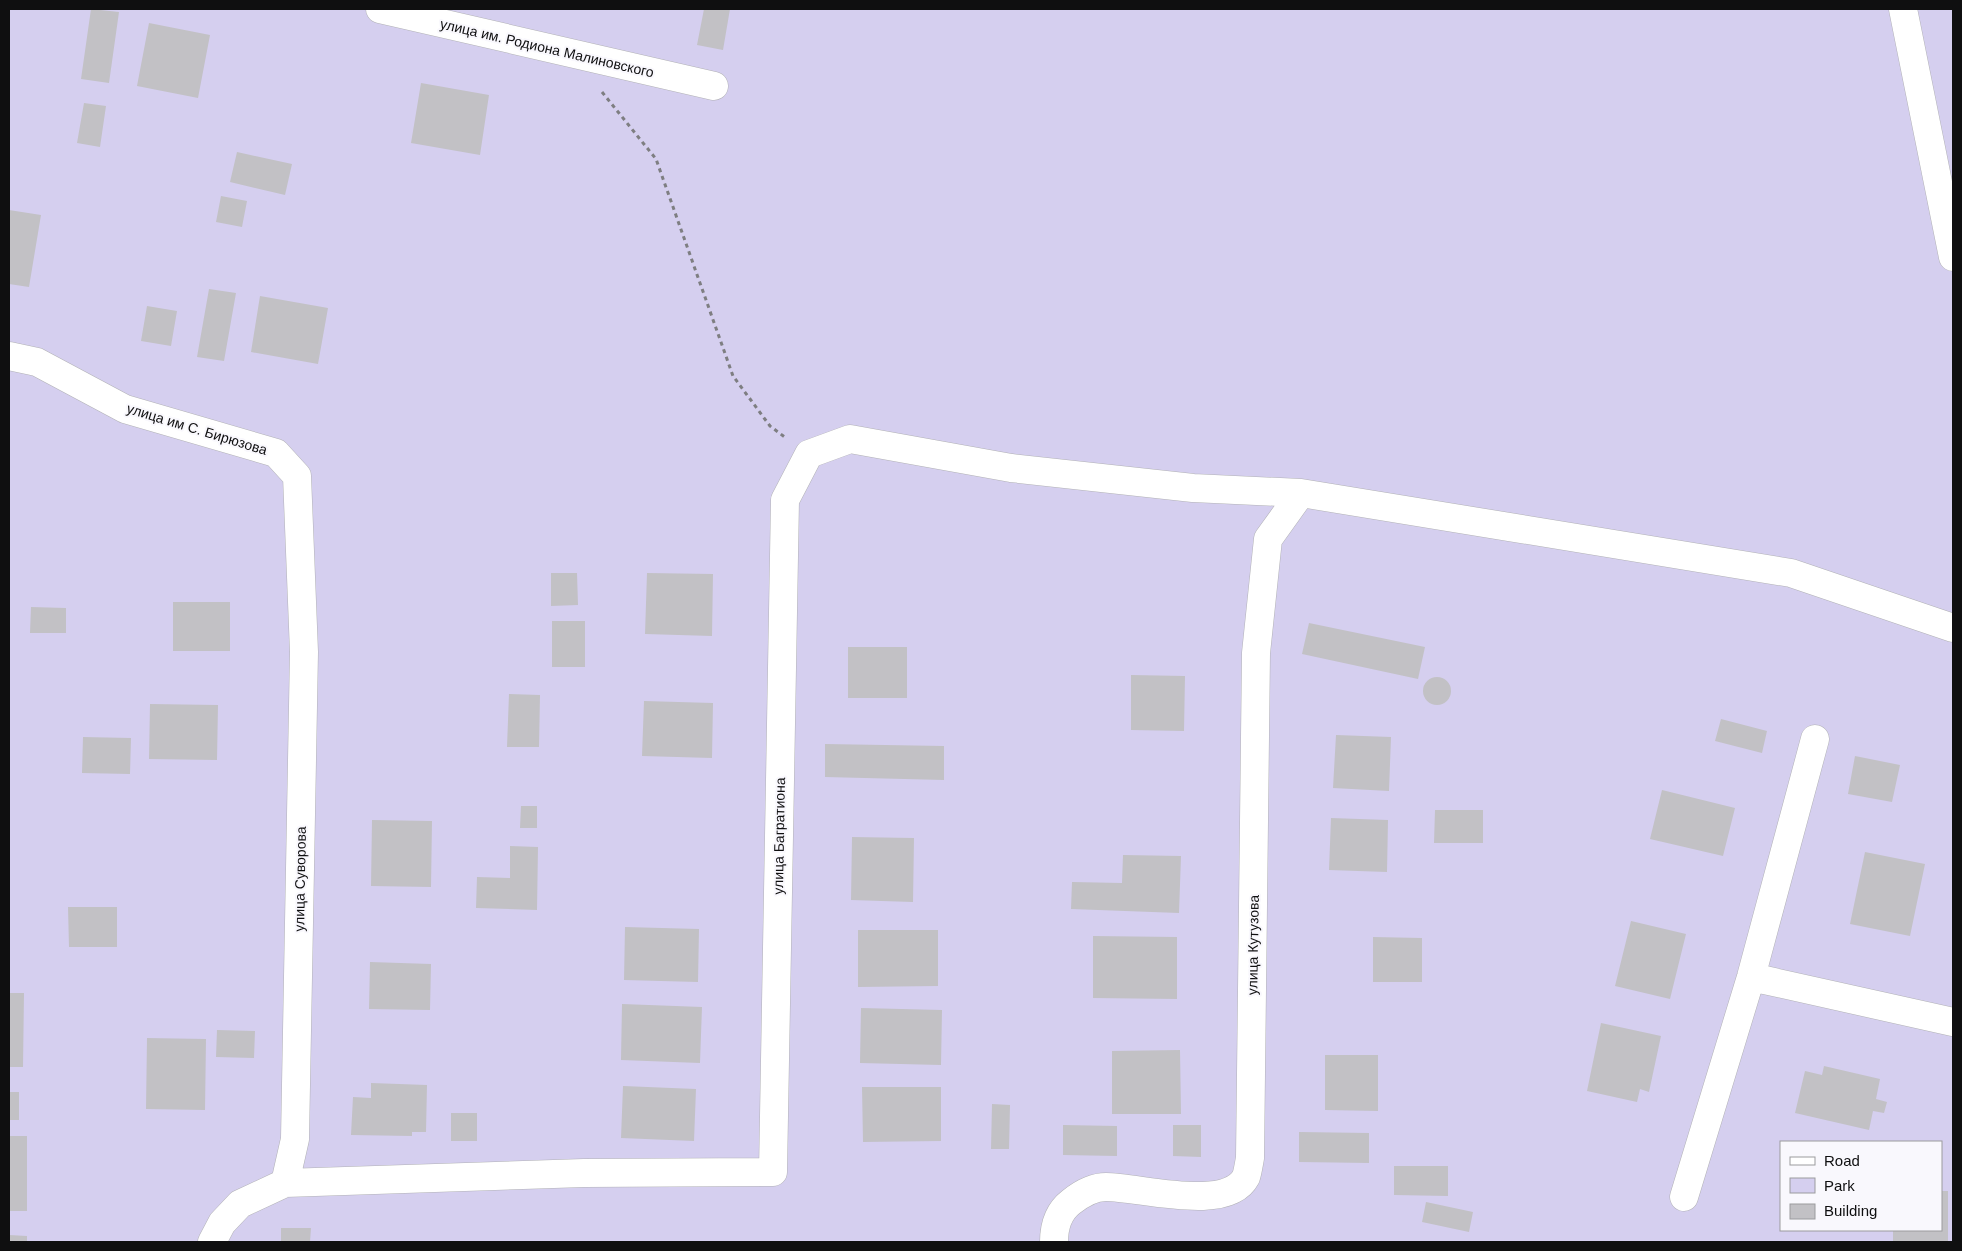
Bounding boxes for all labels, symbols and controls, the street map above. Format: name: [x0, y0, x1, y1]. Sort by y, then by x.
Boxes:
street label: улица им. Родиона Малиновского: [438, 16, 656, 80]
street label: улица им С. Бирюзова: [125, 400, 269, 458]
street label: улица Багратиона: [770, 777, 788, 895]
street label: улица Суворова: [291, 826, 309, 932]
street label: улица Кутузова: [1244, 895, 1262, 995]
legend: [1780, 1141, 1942, 1231]
text: Road: [1824, 1152, 1860, 1169]
text: Park: [1824, 1177, 1855, 1194]
text: Building: [1824, 1202, 1877, 1219]

